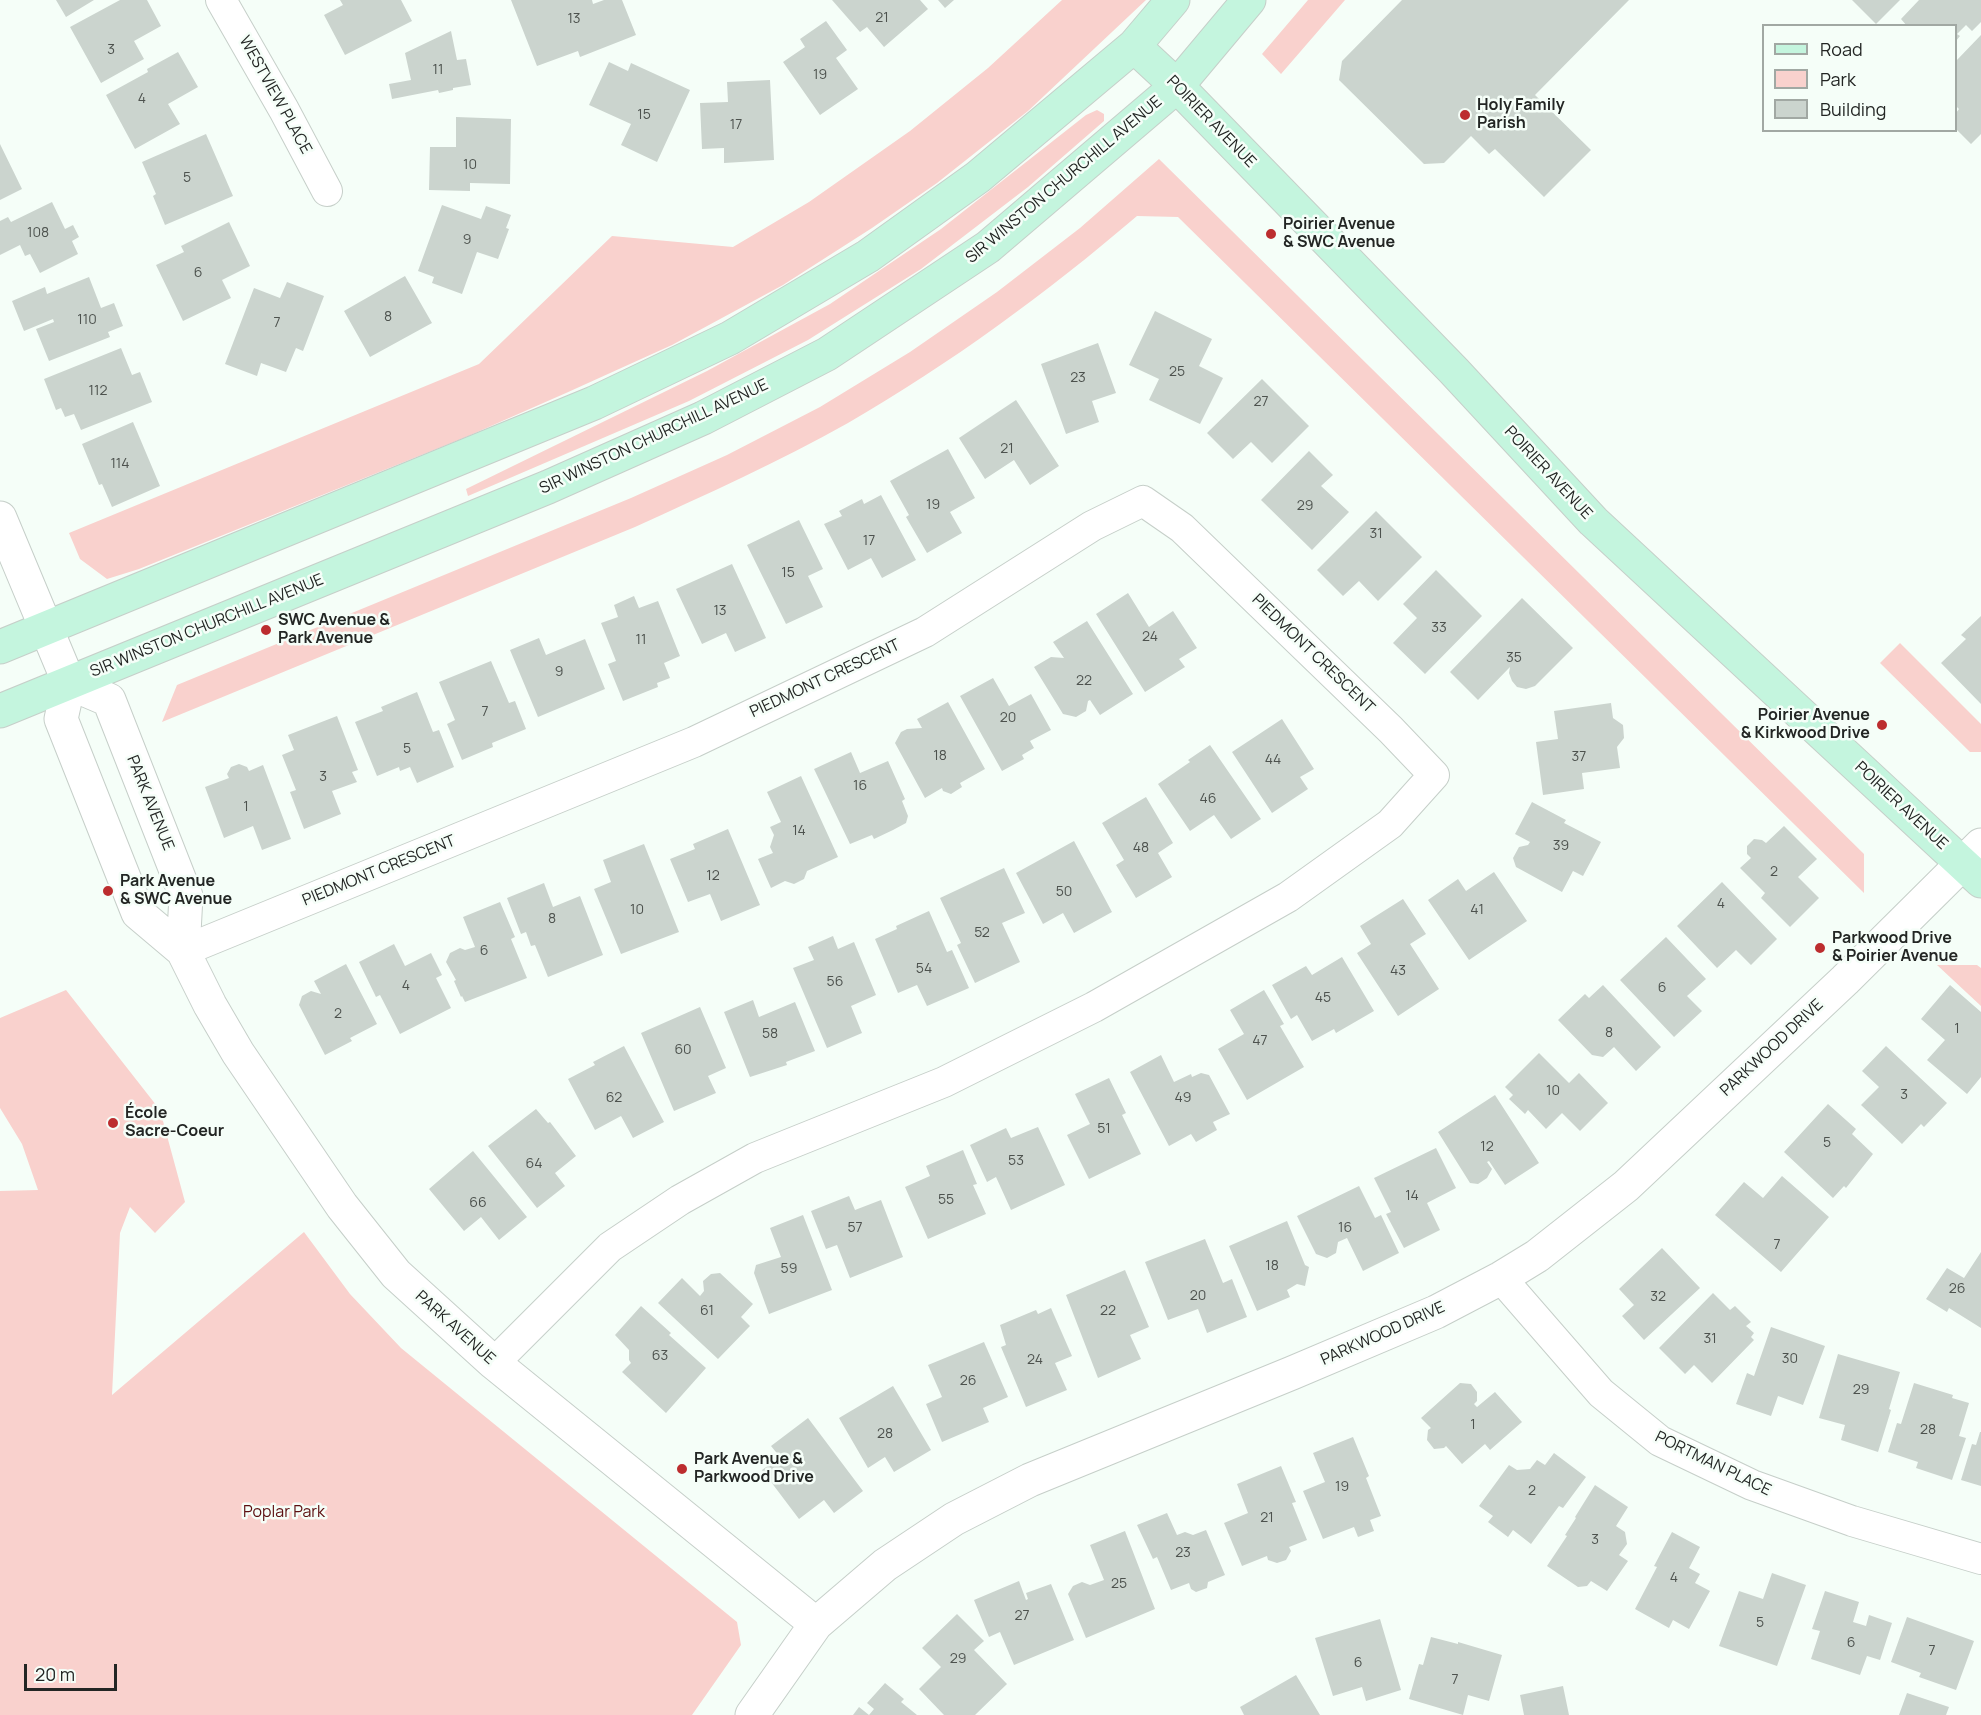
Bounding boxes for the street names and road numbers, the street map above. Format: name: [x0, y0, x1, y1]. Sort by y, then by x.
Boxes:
street label: WESTVIEW PLACE: [235, 33, 315, 157]
street label: POIRIER AVENUE: [1162, 72, 1260, 172]
street label: SIR WINSTON CHURCHILL AVENUE: [962, 92, 1166, 268]
street label: SIR WINSTON CHURCHILL AVENUE: [537, 375, 771, 499]
street label: POIRIER AVENUE: [1500, 422, 1596, 524]
street label: SIR WINSTON CHURCHILL AVENUE: [88, 570, 326, 682]
street label: PIEDMONT CRESCENT: [1248, 590, 1378, 718]
street label: PIEDMONT CRESCENT: [747, 636, 903, 722]
street label: PARK AVENUE: [122, 753, 178, 853]
street label: POIRIER AVENUE: [1850, 758, 1952, 854]
street label: PIEDMONT CRESCENT: [300, 832, 458, 910]
street label: PARKWOOD DRIVE: [1717, 995, 1827, 1101]
street label: PARK AVENUE: [411, 1287, 499, 1369]
street label: PARKWOOD DRIVE: [1318, 1298, 1448, 1370]
street label: PORTMAN PLACE: [1652, 1428, 1774, 1500]

